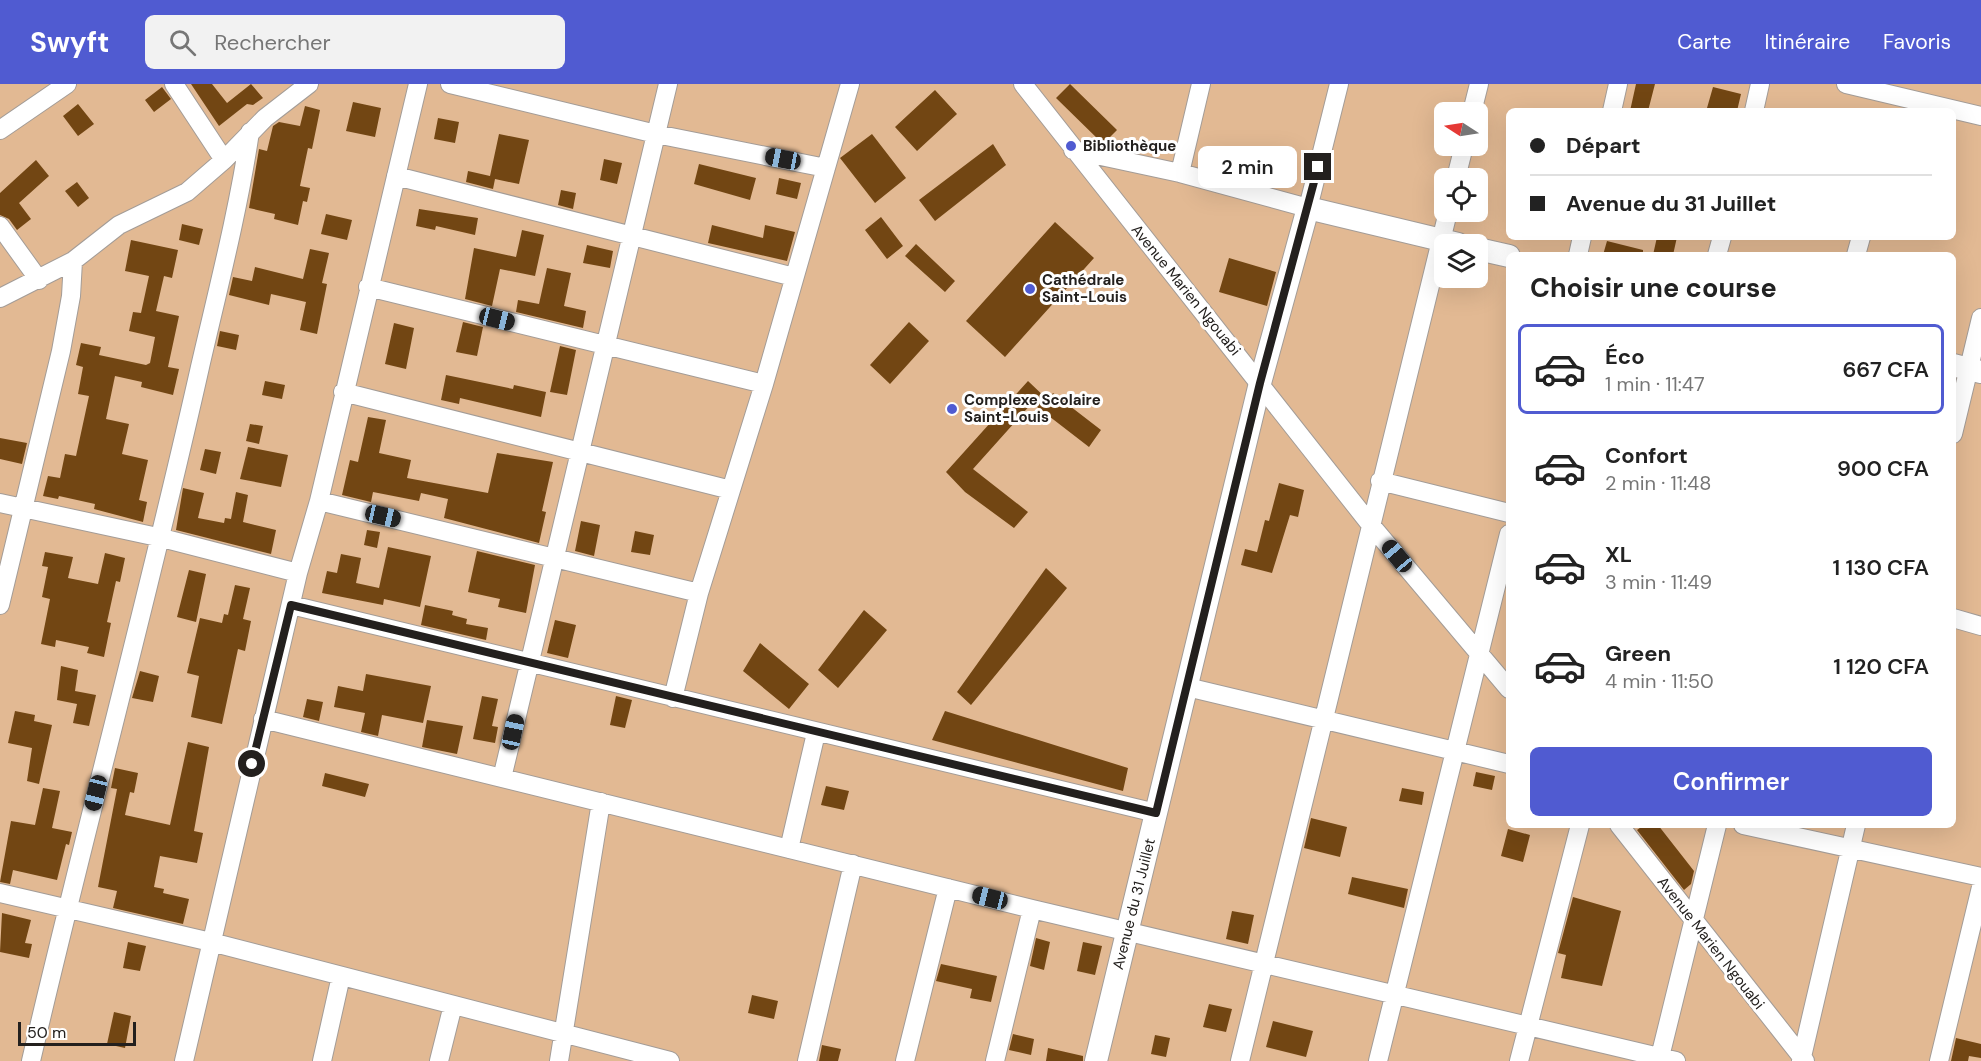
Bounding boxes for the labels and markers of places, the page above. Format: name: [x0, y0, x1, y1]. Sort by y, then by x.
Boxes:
place label: Bibliothèque: [1083, 136, 1176, 156]
marker: Bibliothèque: [1064, 139, 1078, 153]
place label: Cathédrale Saint-Louis: [1042, 270, 1127, 307]
marker: Cathédrale Saint-Louis: [1023, 282, 1037, 296]
place label: Complexe Scolaire Saint-Louis: [964, 390, 1101, 427]
marker: Complexe Scolaire Saint-Louis: [945, 402, 959, 416]

